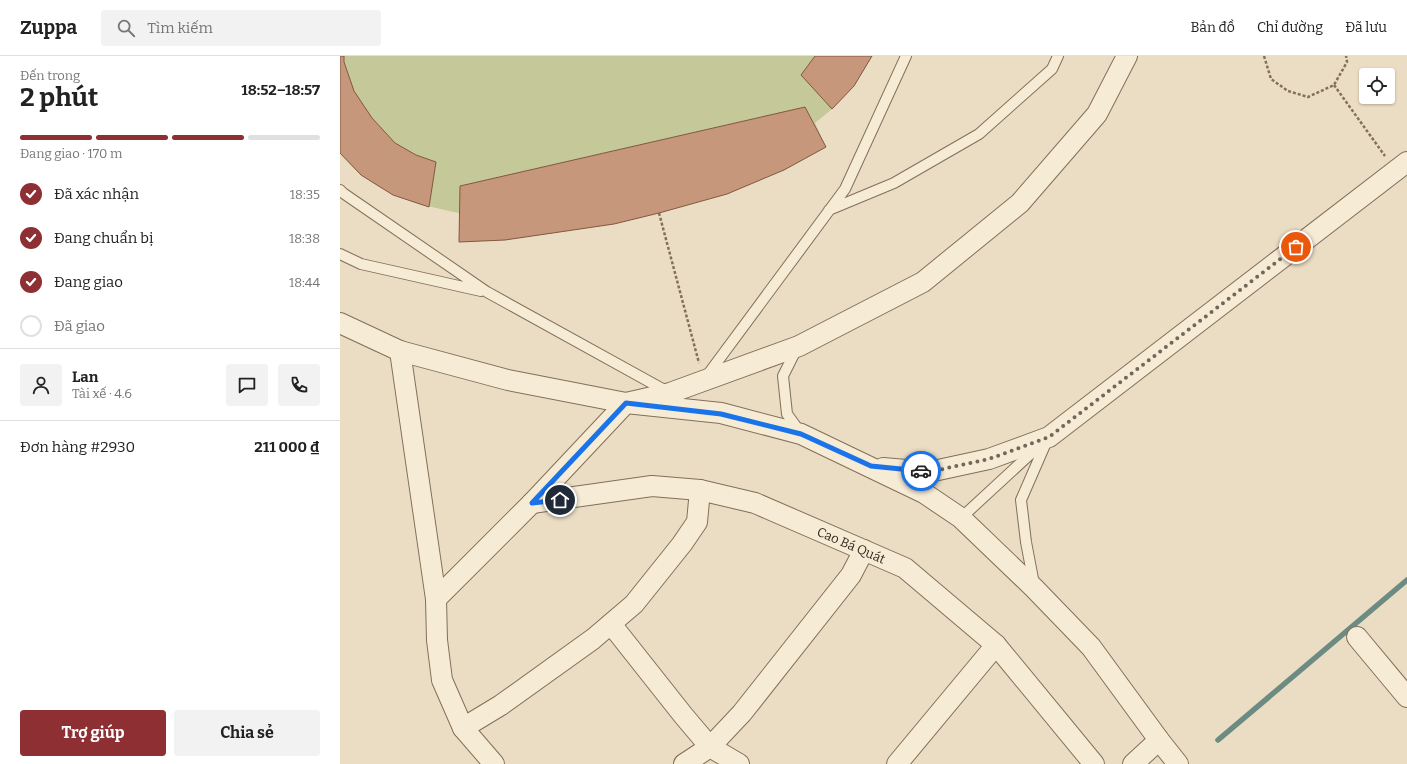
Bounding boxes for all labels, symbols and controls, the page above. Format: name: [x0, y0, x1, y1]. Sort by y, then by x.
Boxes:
search box: [101, 10, 381, 46]
text: Zuppa: [20, 16, 77, 39]
icon: search: [115, 17, 137, 39]
text: Tìm kiếm: [147, 19, 213, 37]
text: Bản đồ: [1191, 19, 1235, 36]
text: Chỉ đường: [1257, 19, 1323, 36]
text: Đã lưu: [1345, 19, 1387, 36]
text: Đến trong: [20, 68, 80, 83]
map controls: [1359, 68, 1395, 104]
button: locate: [1359, 68, 1395, 104]
text: 18:52–18:57: [241, 81, 320, 99]
text: 2 phút: [20, 82, 98, 113]
text: Đang giao · 170 m: [20, 146, 122, 161]
icon: check: [20, 183, 42, 205]
text: Đã xác nhận: [54, 185, 139, 203]
text: 18:35: [290, 187, 320, 202]
icon: check: [20, 227, 42, 249]
text: Đang chuẩn bị: [54, 229, 153, 247]
pin: [1279, 230, 1313, 264]
text: 18:38: [289, 231, 320, 246]
icon: bag: [1285, 236, 1307, 258]
icon: check: [20, 271, 42, 293]
text: Đang giao: [54, 273, 123, 291]
text: 18:44: [289, 275, 320, 290]
text: Đã giao: [54, 317, 105, 335]
button: person: [20, 364, 62, 406]
button: chat: [226, 364, 268, 406]
button: phone: [278, 364, 320, 406]
text: Lan: [72, 368, 98, 386]
text: Tài xế · 4.6: [72, 386, 132, 401]
text: Đơn hàng #2930: [20, 438, 135, 456]
text: 211 000 ₫: [254, 438, 320, 456]
courier: [901, 451, 941, 491]
icon: car: [910, 460, 932, 482]
pin: [543, 483, 577, 517]
icon: home: [549, 489, 571, 511]
street label: Cao Bá Quát: [815, 523, 888, 566]
button: Trợ giúp: [20, 710, 166, 756]
button: Chia sẻ: [174, 710, 320, 756]

